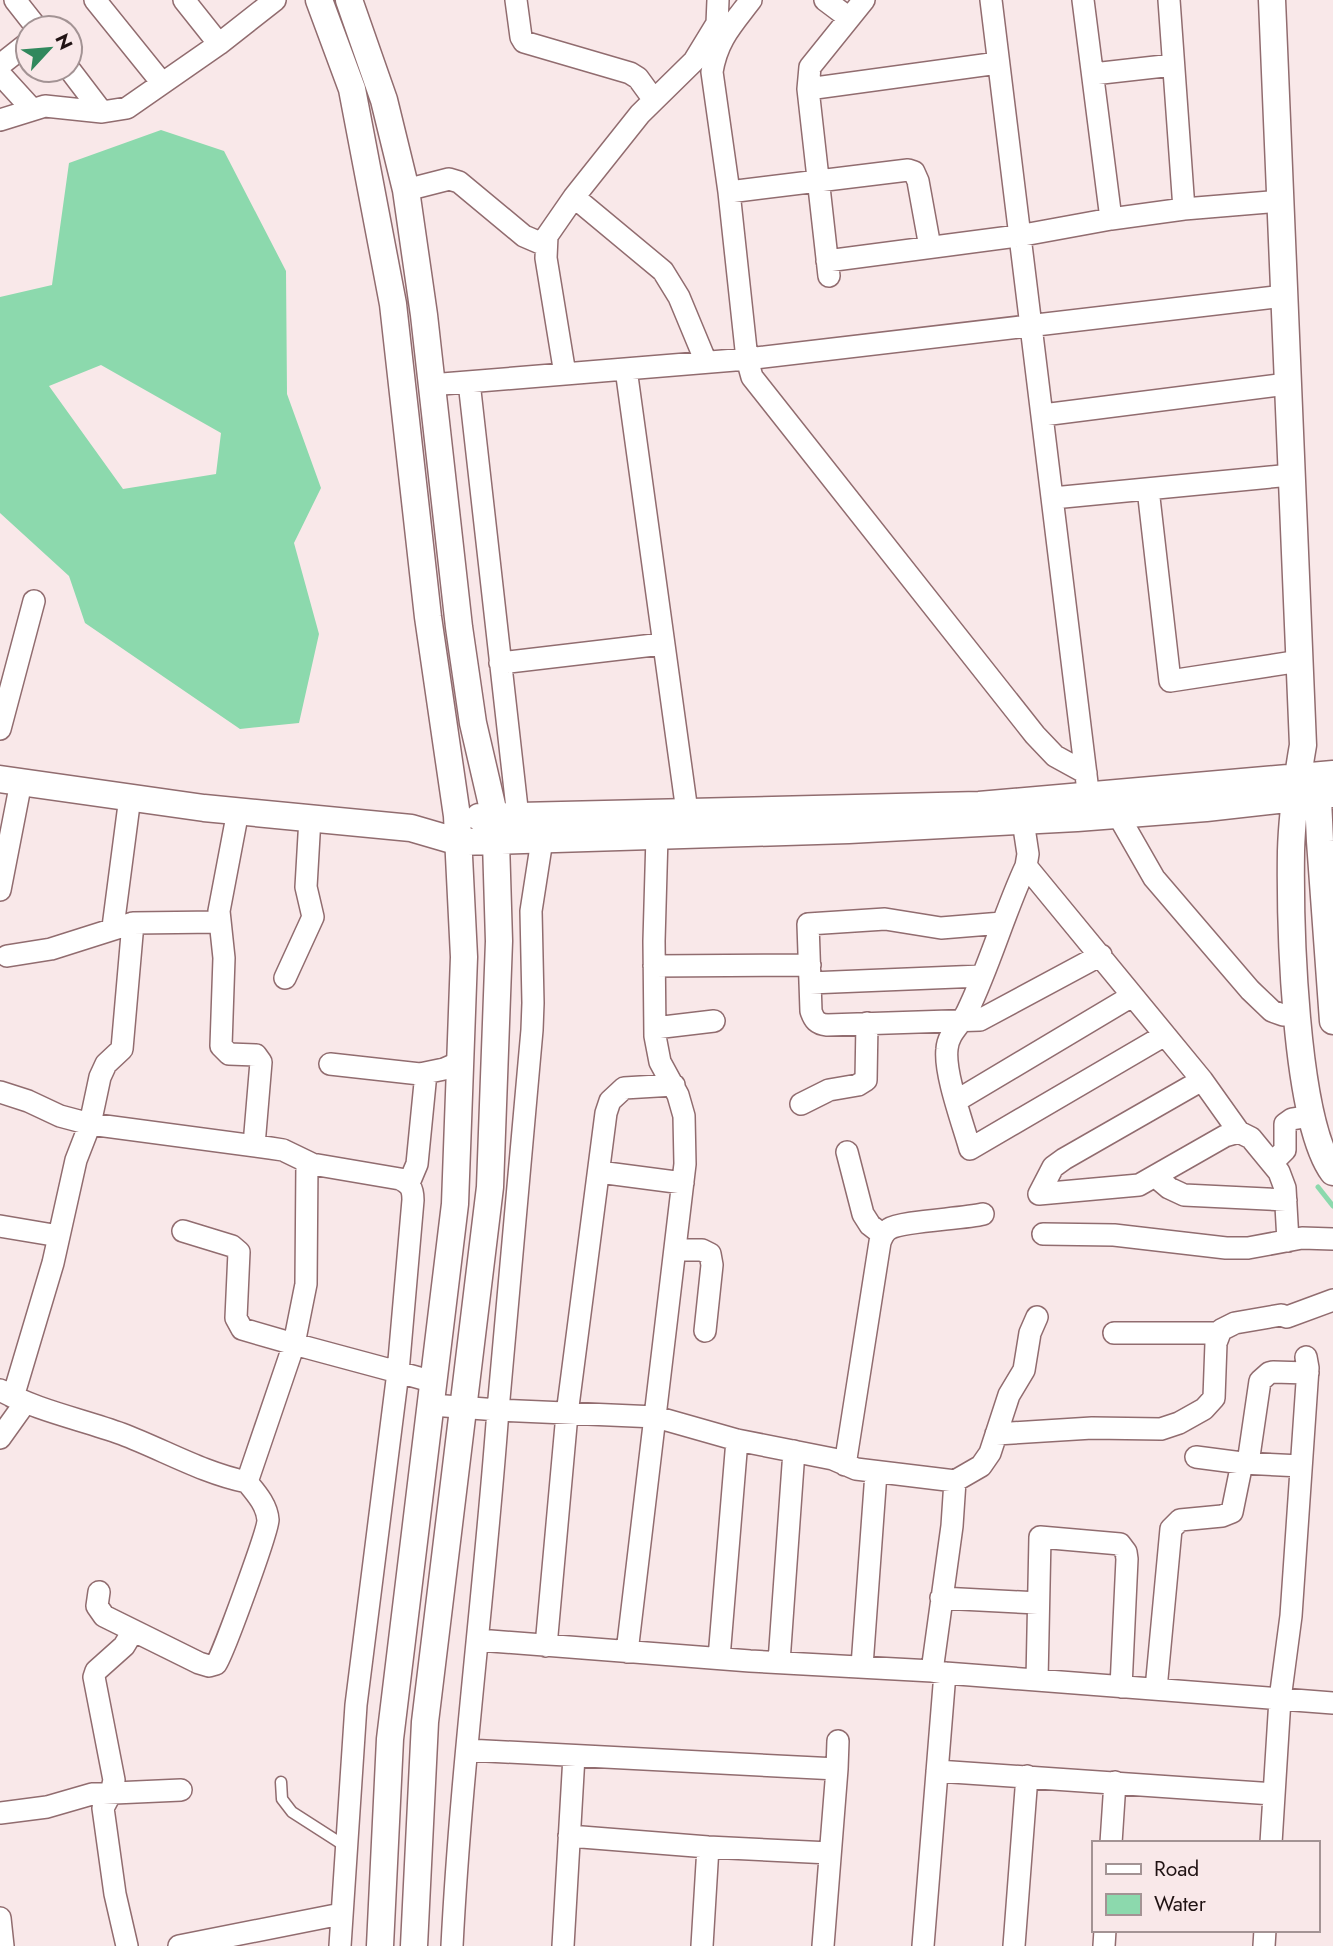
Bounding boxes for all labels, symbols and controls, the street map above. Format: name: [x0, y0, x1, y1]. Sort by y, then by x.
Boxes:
north arrow: [14, 14, 84, 84]
text: N: [48, 29, 79, 54]
legend: [1092, 1841, 1319, 1932]
text: Road: [1154, 1854, 1199, 1884]
text: Water: [1154, 1889, 1207, 1919]

